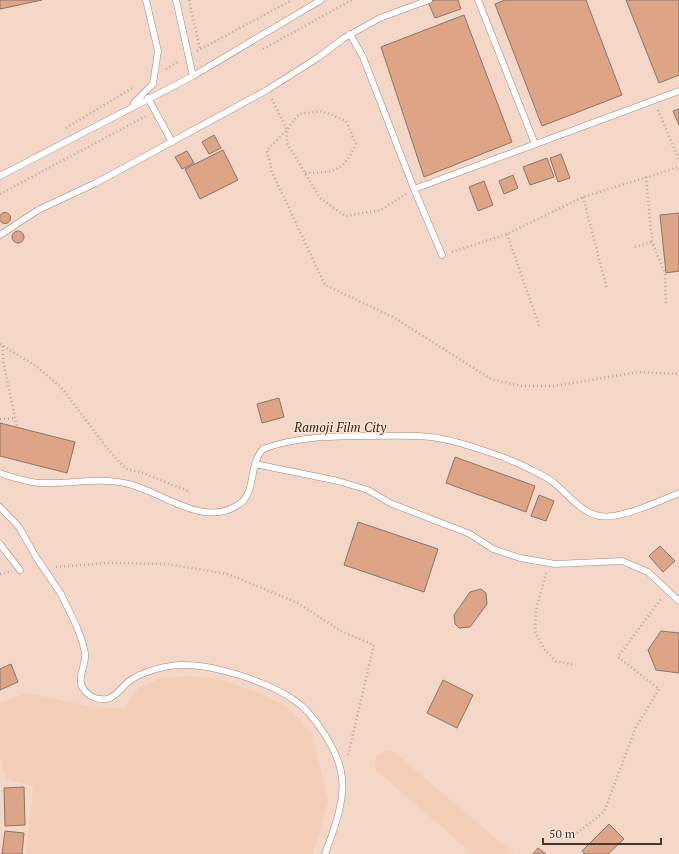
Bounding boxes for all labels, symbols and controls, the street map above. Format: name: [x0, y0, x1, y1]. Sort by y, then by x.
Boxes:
park label: Ramoji Film City: [293, 418, 387, 436]
scale bar: [543, 820, 661, 846]
text: 50 m: [549, 826, 576, 841]

